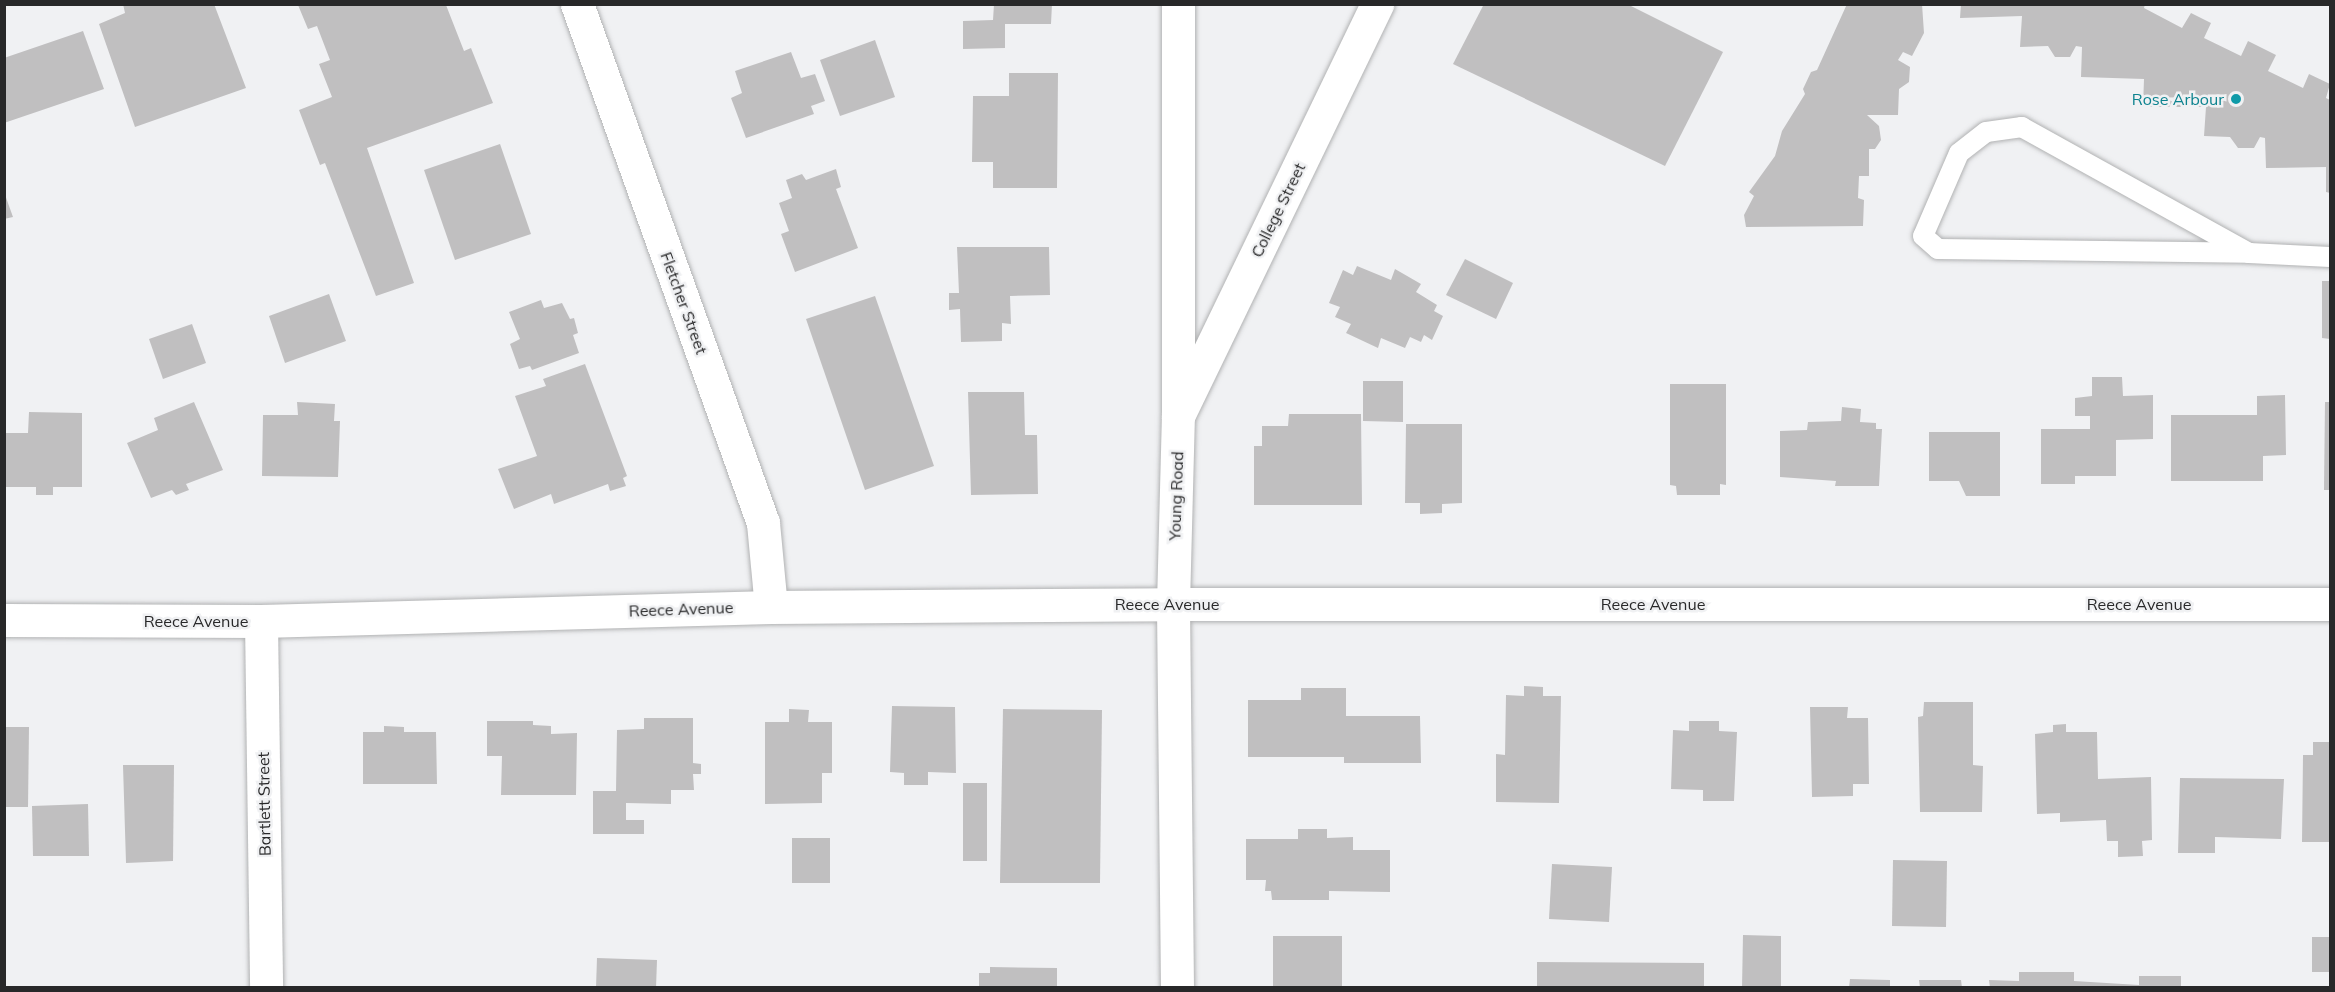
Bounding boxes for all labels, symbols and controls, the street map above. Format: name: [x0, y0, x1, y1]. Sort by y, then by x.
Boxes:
place label: Rose Arbour: [2132, 89, 2224, 109]
marker: Rose Arbour: [2229, 92, 2243, 106]
street label: College Street: [1247, 160, 1309, 260]
street label: Fletcher Street: [657, 249, 711, 357]
street label: Young Road: [1165, 451, 1187, 541]
street label: Reece Avenue: [1115, 594, 1219, 614]
street label: Reece Avenue: [1601, 594, 1705, 614]
street label: Reece Avenue: [2087, 594, 2191, 614]
street label: Reece Avenue: [628, 598, 734, 620]
street label: Reece Avenue: [144, 611, 248, 631]
street label: Bartlett Street: [253, 752, 275, 856]

